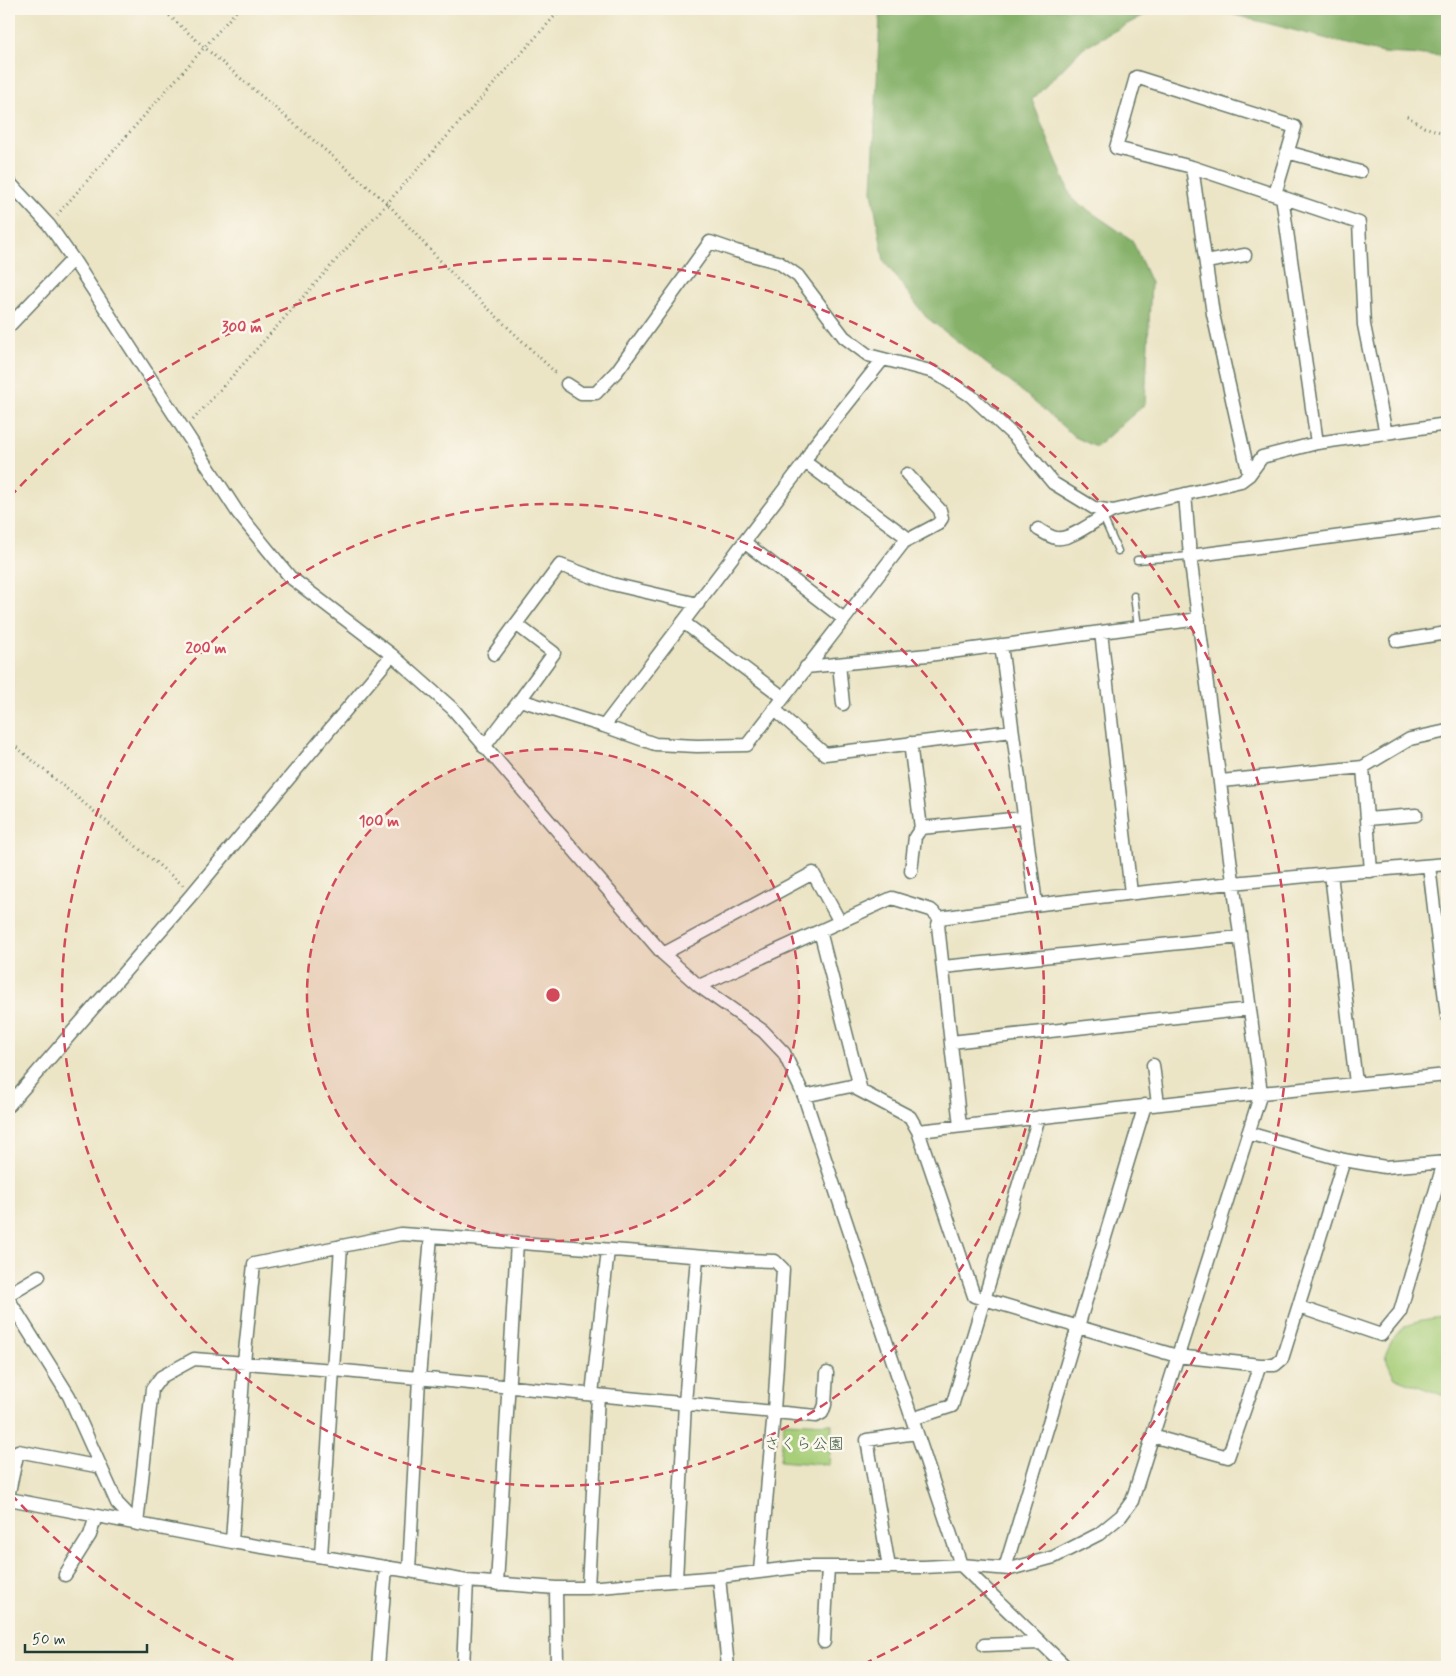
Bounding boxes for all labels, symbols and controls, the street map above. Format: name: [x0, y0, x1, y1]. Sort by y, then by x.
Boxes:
text: 300 m: [222, 318, 262, 338]
text: 200 m: [186, 639, 227, 659]
text: 100 m: [359, 812, 399, 832]
centre of rings: [544, 986, 562, 1004]
park label: さくら公園: [764, 1434, 844, 1455]
scale bar: [25, 1621, 148, 1653]
text: 50 m: [32, 1630, 66, 1650]

